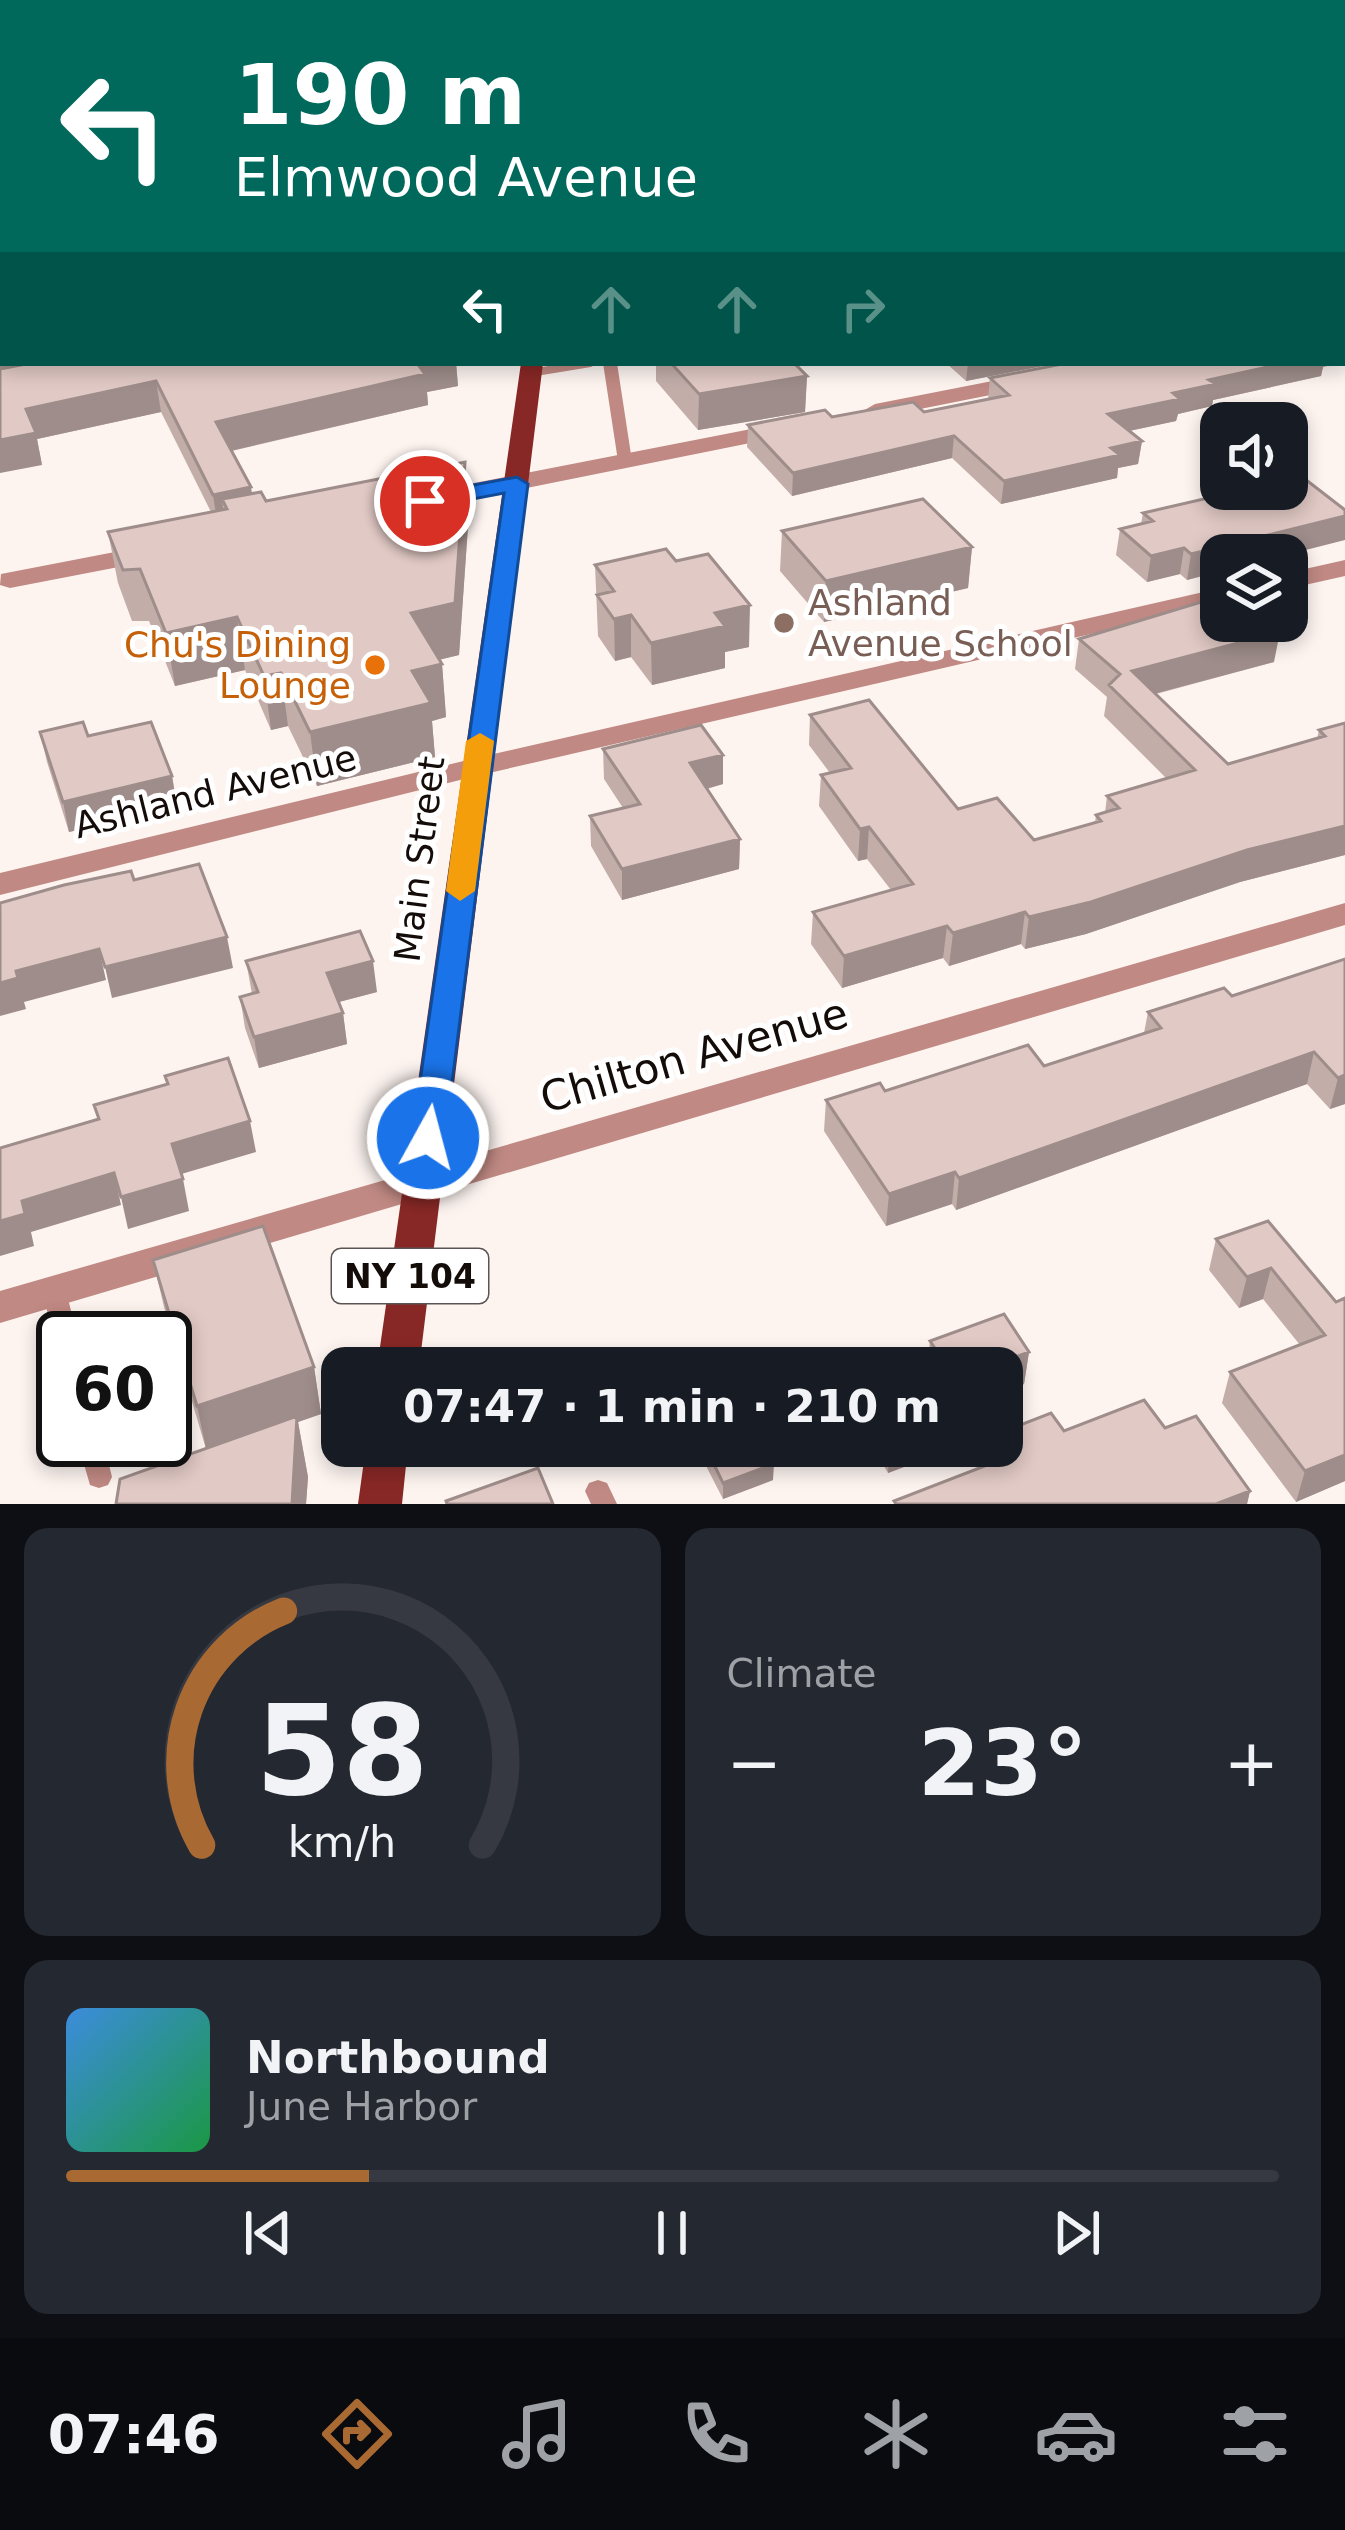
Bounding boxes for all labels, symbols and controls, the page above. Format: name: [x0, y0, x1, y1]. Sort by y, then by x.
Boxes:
text: 190 m: [234, 46, 526, 144]
icon: left: [36, 48, 192, 204]
text: Elmwood Avenue: [234, 146, 698, 209]
icon: left: [452, 276, 518, 342]
icon: ahead: [578, 276, 644, 342]
icon: ahead: [704, 276, 770, 342]
icon: right: [830, 276, 896, 342]
map controls: [1200, 402, 1308, 642]
button: sound: [1200, 402, 1308, 510]
pin: [374, 450, 476, 552]
icon: arrive: [392, 468, 458, 534]
button: layers: [1200, 534, 1308, 642]
place label: Ashland Avenue School: [808, 582, 1073, 664]
marker: Ashland Avenue School: [771, 610, 797, 636]
place label: Chu's Dining Lounge: [124, 624, 351, 706]
marker: Chu's Dining Lounge: [362, 652, 388, 678]
street label: Ashland Avenue: [70, 737, 360, 846]
street label: Main Street: [387, 754, 452, 964]
street label: Chilton Avenue: [535, 988, 853, 1123]
position arrow: [365, 1075, 491, 1201]
road number: NY 104: [332, 1249, 488, 1303]
speed limit sign: 60: [36, 1311, 192, 1467]
text: 07:47 · 1 min · 210 m: [403, 1380, 941, 1433]
text: Climate: [727, 1651, 877, 1696]
text: 58: [255, 1678, 429, 1823]
text: 23°: [918, 1711, 1088, 1816]
text: −: [727, 1725, 782, 1802]
text: +: [1224, 1725, 1279, 1802]
text: km/h: [288, 1817, 396, 1867]
text: Northbound: [246, 2031, 550, 2084]
text: June Harbor: [246, 2084, 477, 2129]
icon: previous: [235, 2200, 301, 2266]
icon: pause: [639, 2200, 705, 2266]
icon: next: [1044, 2200, 1110, 2266]
icon: directions: [315, 2392, 399, 2476]
icon: music: [495, 2392, 579, 2476]
icon: phone: [674, 2392, 758, 2476]
icon: climate: [854, 2392, 938, 2476]
icon: car: [1034, 2392, 1118, 2476]
icon: filters: [1213, 2392, 1297, 2476]
text: 07:46: [48, 2403, 220, 2466]

